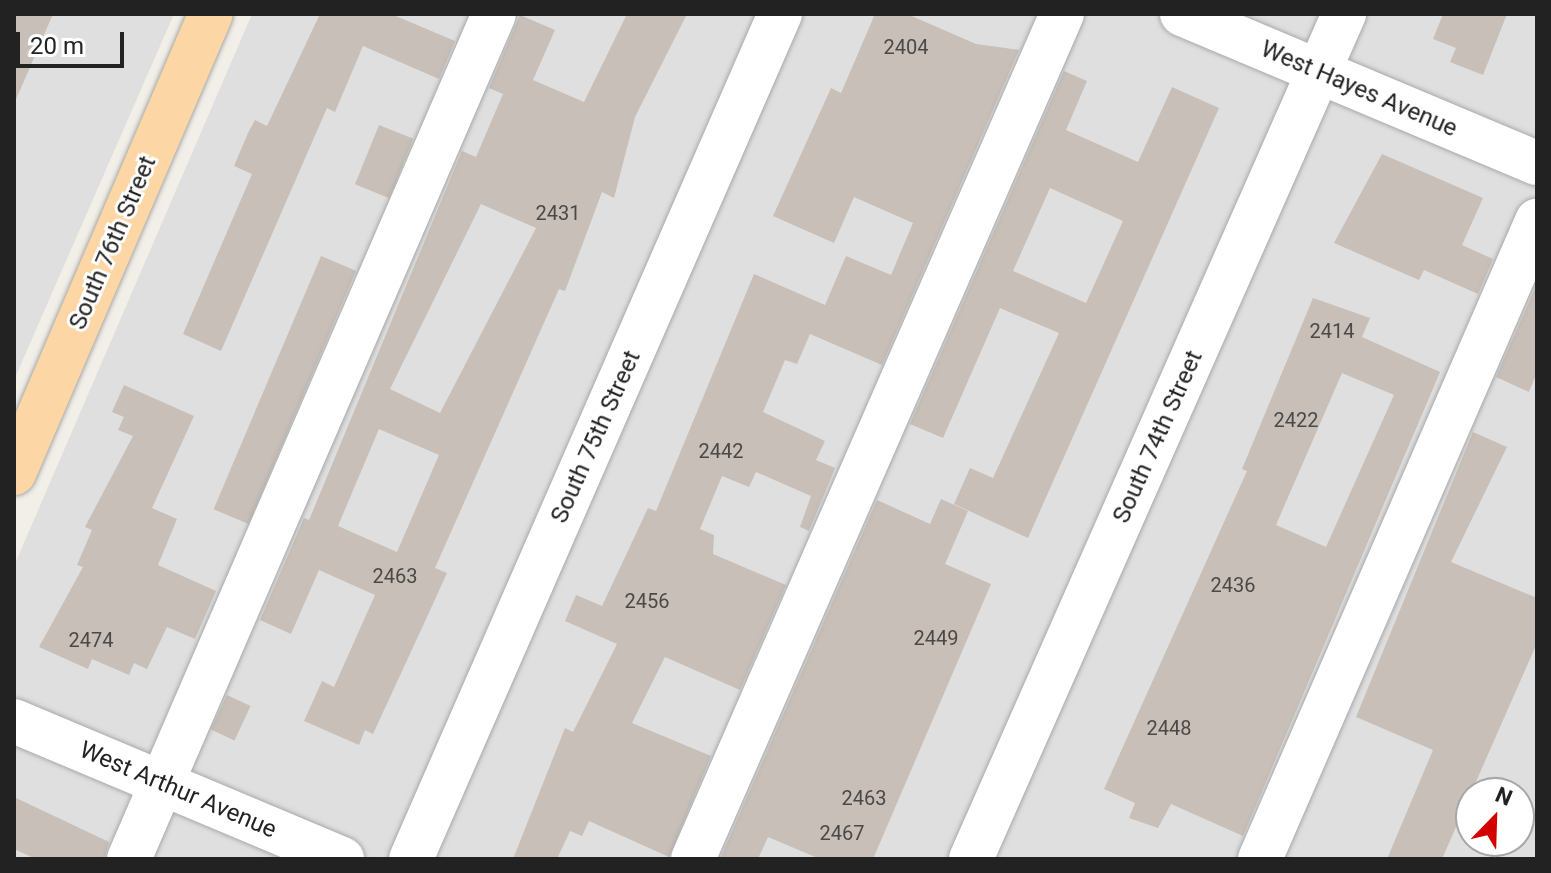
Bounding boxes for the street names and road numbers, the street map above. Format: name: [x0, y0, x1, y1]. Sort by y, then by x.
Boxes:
street label: West Hayes Avenue: [1256, 35, 1462, 143]
street label: South 76th Street: [64, 152, 162, 334]
street label: South 75th Street: [545, 346, 647, 528]
street label: South 74th Street: [1107, 346, 1209, 528]
street label: West Arthur Avenue: [75, 736, 281, 844]

